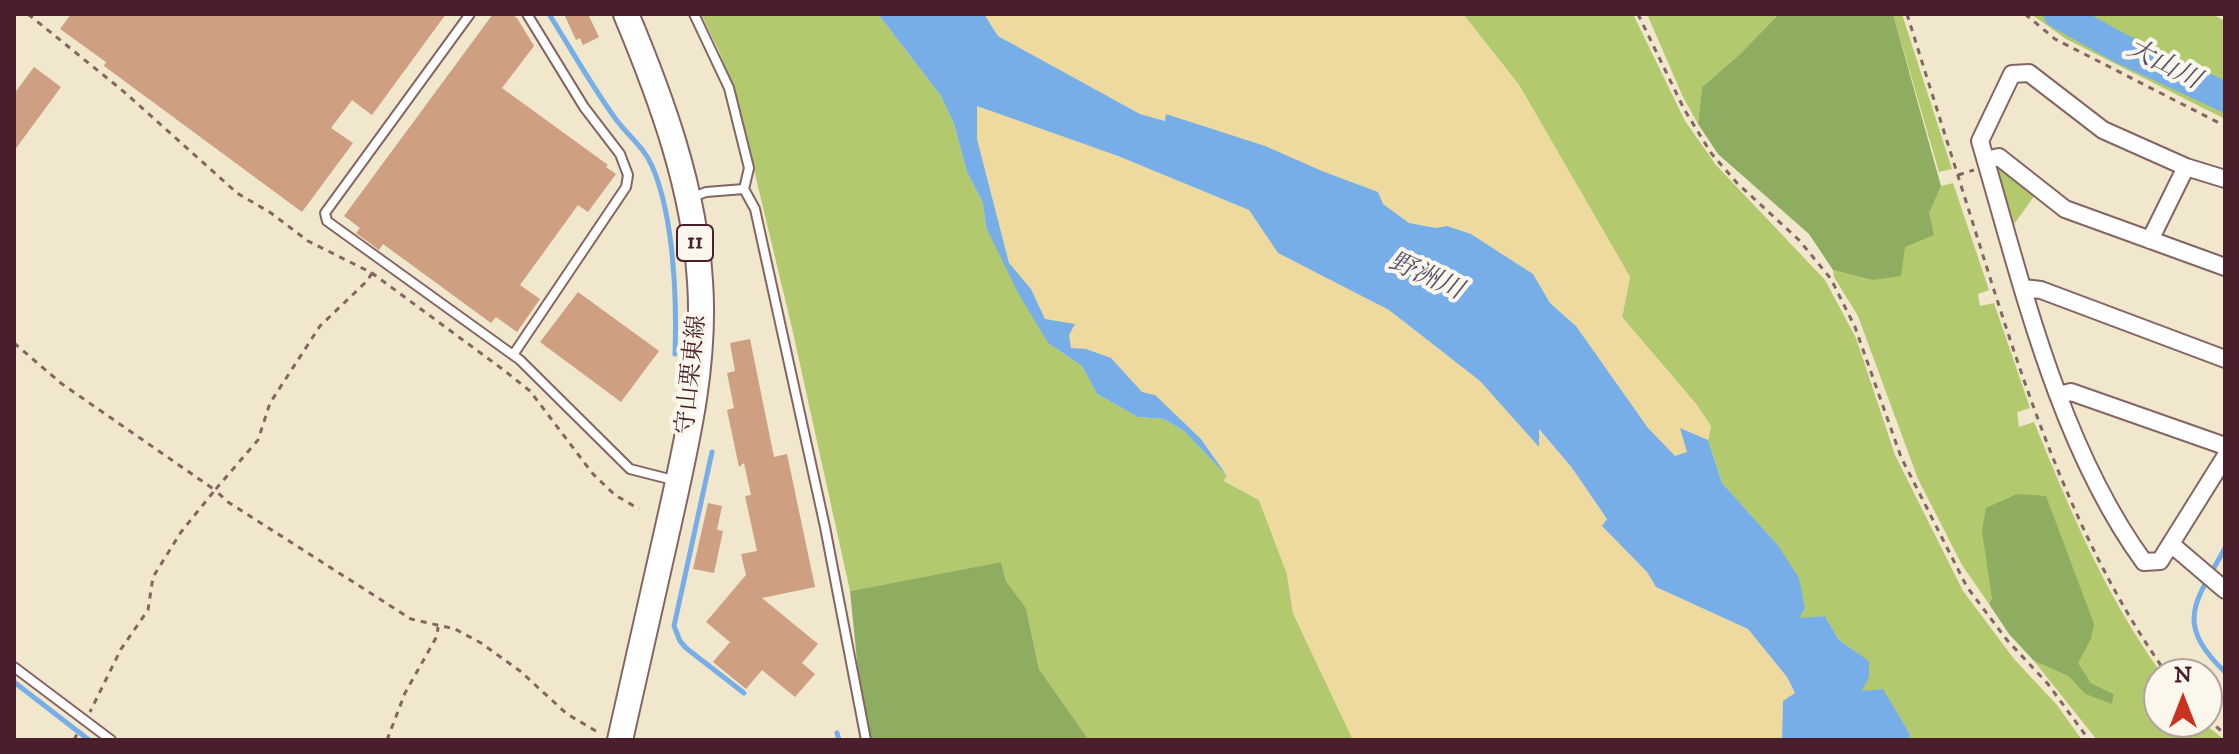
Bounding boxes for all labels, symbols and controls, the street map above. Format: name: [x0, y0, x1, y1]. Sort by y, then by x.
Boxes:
water label: 大山川: [2121, 34, 2205, 98]
road number: 11: [677, 225, 713, 261]
water label: 野洲川: [1383, 248, 1467, 308]
street label: 守山栗東線: [672, 314, 714, 436]
north arrow: [2143, 658, 2223, 738]
text: N: [2174, 662, 2192, 689]

